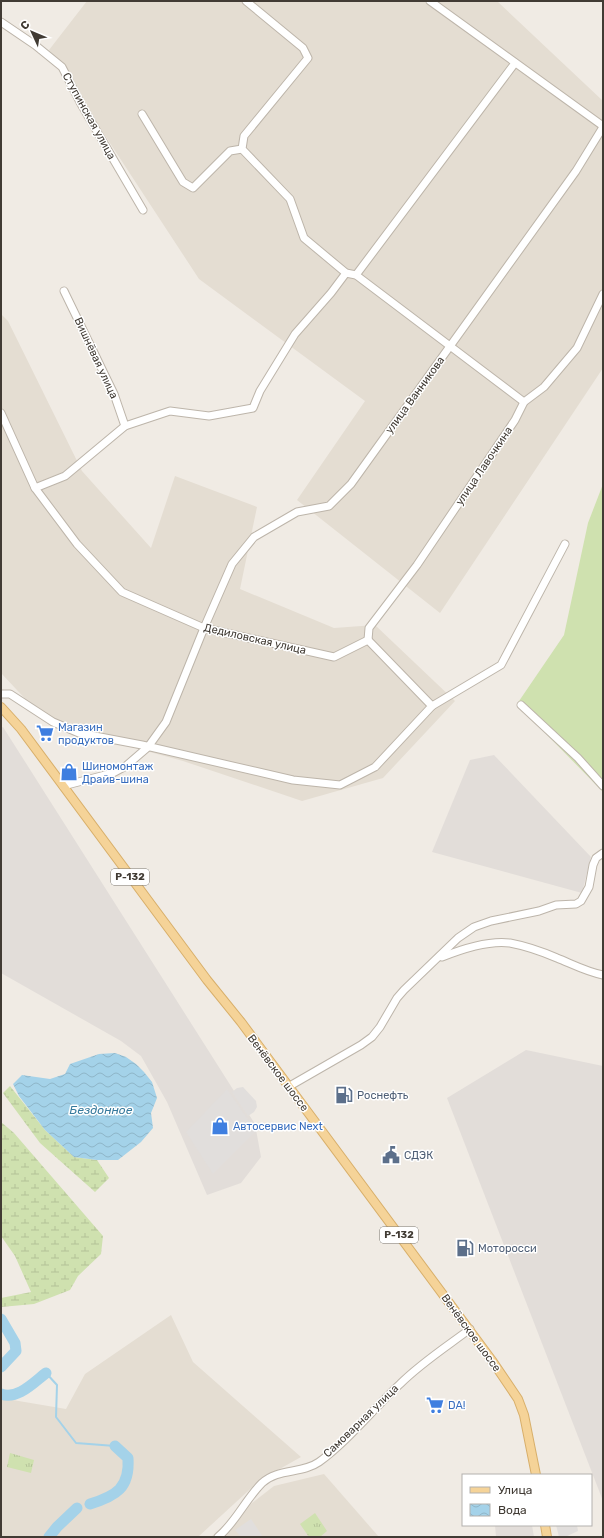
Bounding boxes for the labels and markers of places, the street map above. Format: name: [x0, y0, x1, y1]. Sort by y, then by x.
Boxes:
place label: Магазин продуктов: [58, 721, 114, 747]
supermarket icon: Магазин продуктов: [35, 723, 55, 743]
place label: Шиномонтаж Драйв-шина: [82, 760, 153, 786]
shop icon: Шиномонтаж Драйв-шина: [59, 762, 79, 782]
fuel station icon: Роснефть: [334, 1085, 354, 1105]
place label: Роснефть: [357, 1089, 409, 1102]
shop icon: Автосервис Next: [210, 1116, 230, 1136]
place label: Автосервис Next: [233, 1120, 324, 1133]
public building icon: СДЭК: [381, 1145, 401, 1165]
place label: СДЭК: [404, 1149, 433, 1162]
fuel station icon: Моторосси: [455, 1238, 475, 1258]
place label: Моторосси: [478, 1242, 537, 1255]
supermarket icon: DA!: [425, 1395, 445, 1415]
place label: DA!: [448, 1399, 466, 1412]

